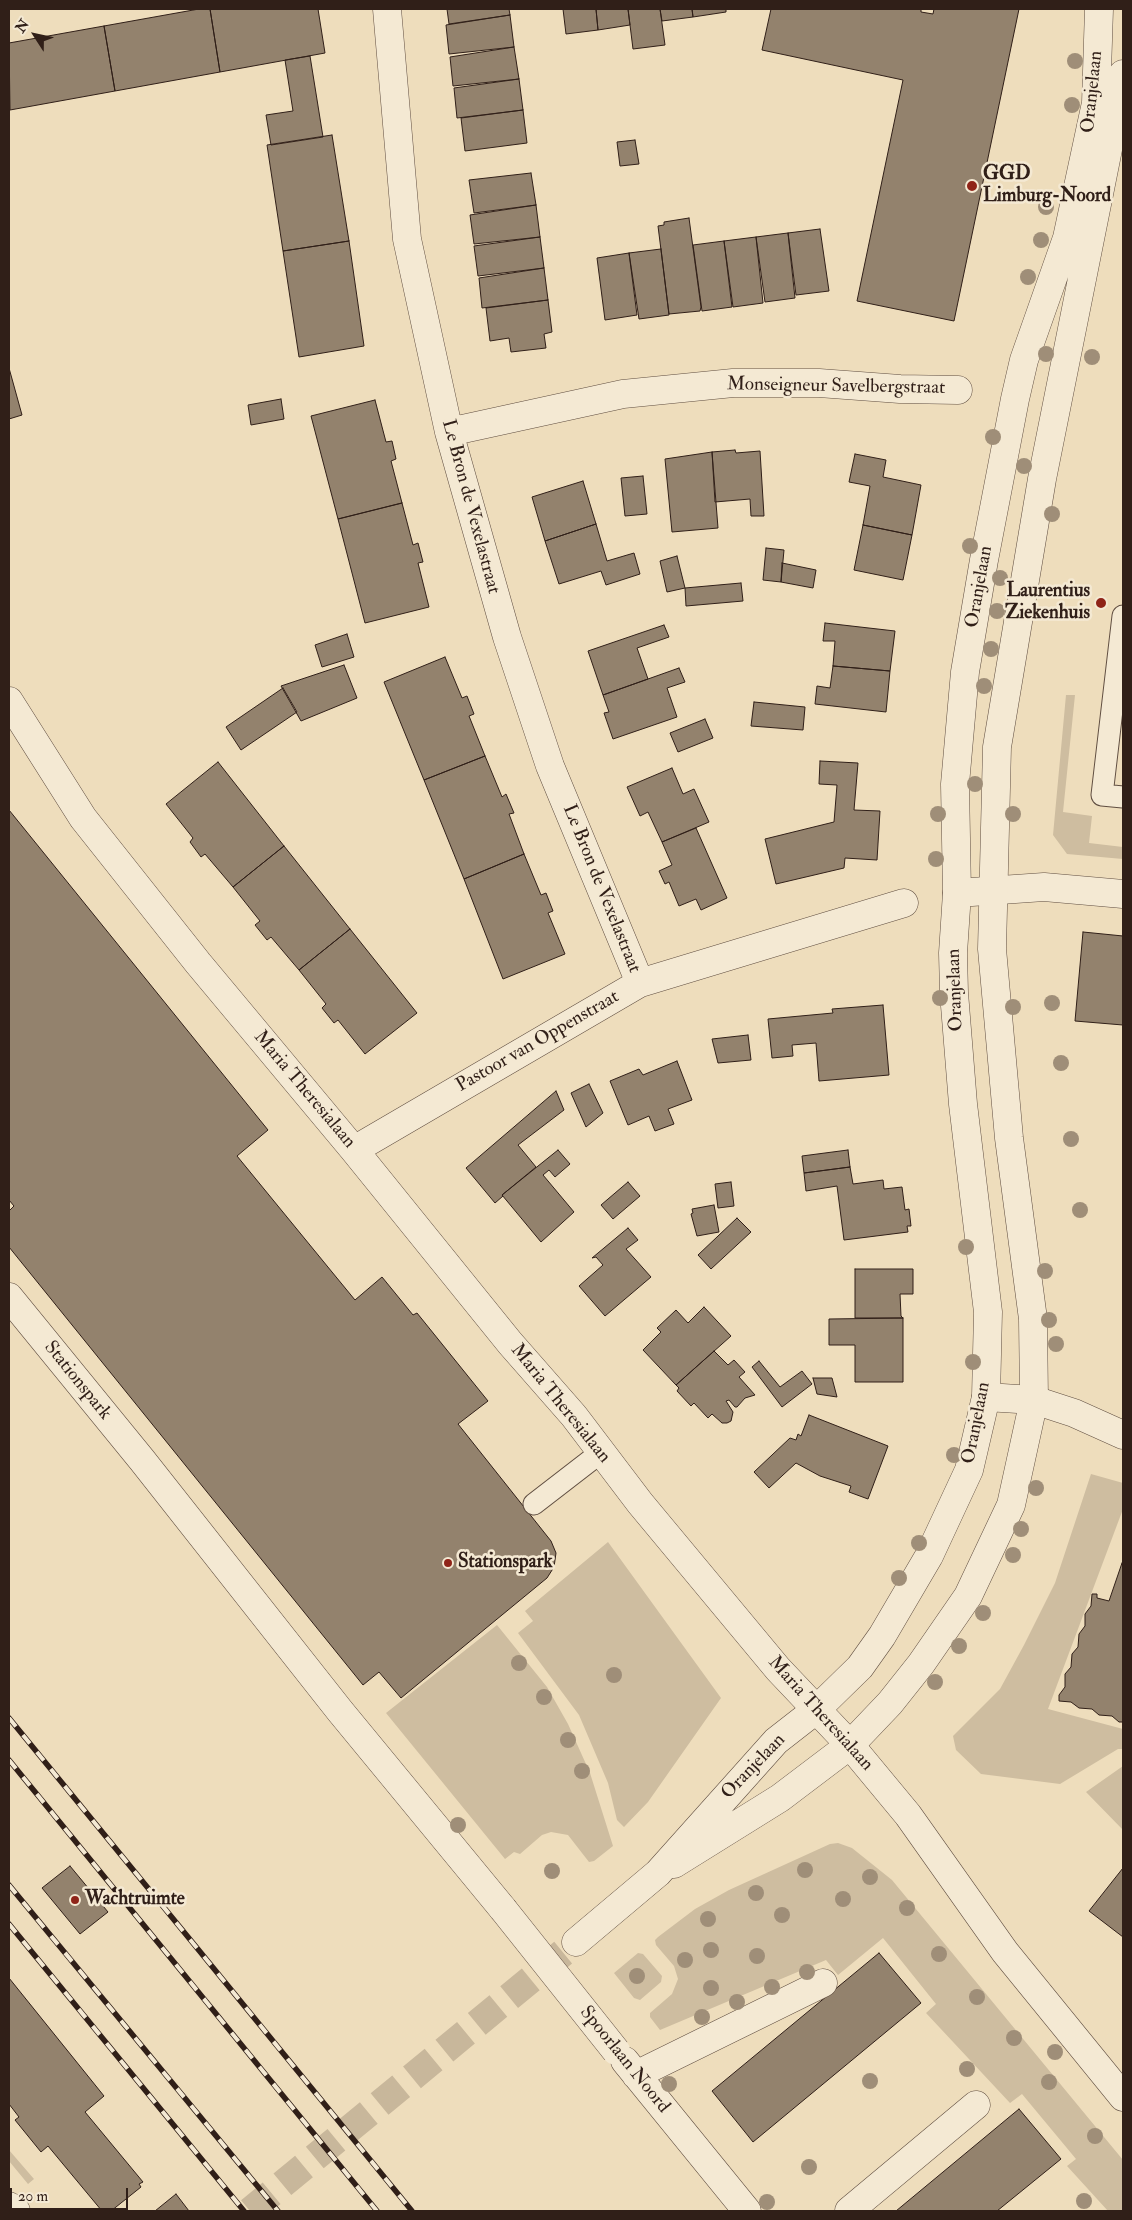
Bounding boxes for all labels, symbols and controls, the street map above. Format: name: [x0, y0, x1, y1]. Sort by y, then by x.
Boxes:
north arrow: [10, 10, 60, 60]
text: N: [12, 16, 33, 36]
street label: Oranjelaan: [1077, 50, 1109, 134]
place label: GGD Limburg-Noord: [983, 164, 1111, 208]
marker: GGD Limburg-Noord: [965, 179, 979, 193]
street label: Monseigneur Savelbergstraat: [727, 374, 945, 400]
street label: Le Bron de Vexelastraat: [436, 417, 504, 597]
street label: Oranjelaan: [962, 544, 998, 630]
place label: Laurentius Ziekenhuis: [1005, 581, 1090, 625]
marker: Laurentius Ziekenhuis: [1094, 596, 1108, 610]
street label: Le Bron de Vexelastraat: [557, 801, 645, 977]
street label: Oranjelaan: [943, 948, 969, 1032]
street label: Pastoor van Oppenstraat: [453, 986, 623, 1098]
street label: Maria Theresialaan: [248, 1026, 360, 1154]
street label: Stationspark: [38, 1337, 116, 1425]
street label: Maria Theresialaan: [505, 1340, 615, 1468]
street label: Oranjelaan: [958, 1380, 996, 1466]
place label: Stationspark: [458, 1552, 553, 1574]
marker: Stationspark: [442, 1557, 454, 1569]
street label: Maria Theresialaan: [762, 1652, 878, 1776]
street label: Oranjelaan: [717, 1729, 791, 1805]
place label: Wachtruimte: [85, 1889, 185, 1911]
marker: Wachtruimte: [69, 1894, 81, 1906]
street label: Spoorlaan Noord: [574, 2002, 674, 2118]
scale bar: [12, 2178, 130, 2210]
text: 20 m: [18, 2187, 48, 2206]

